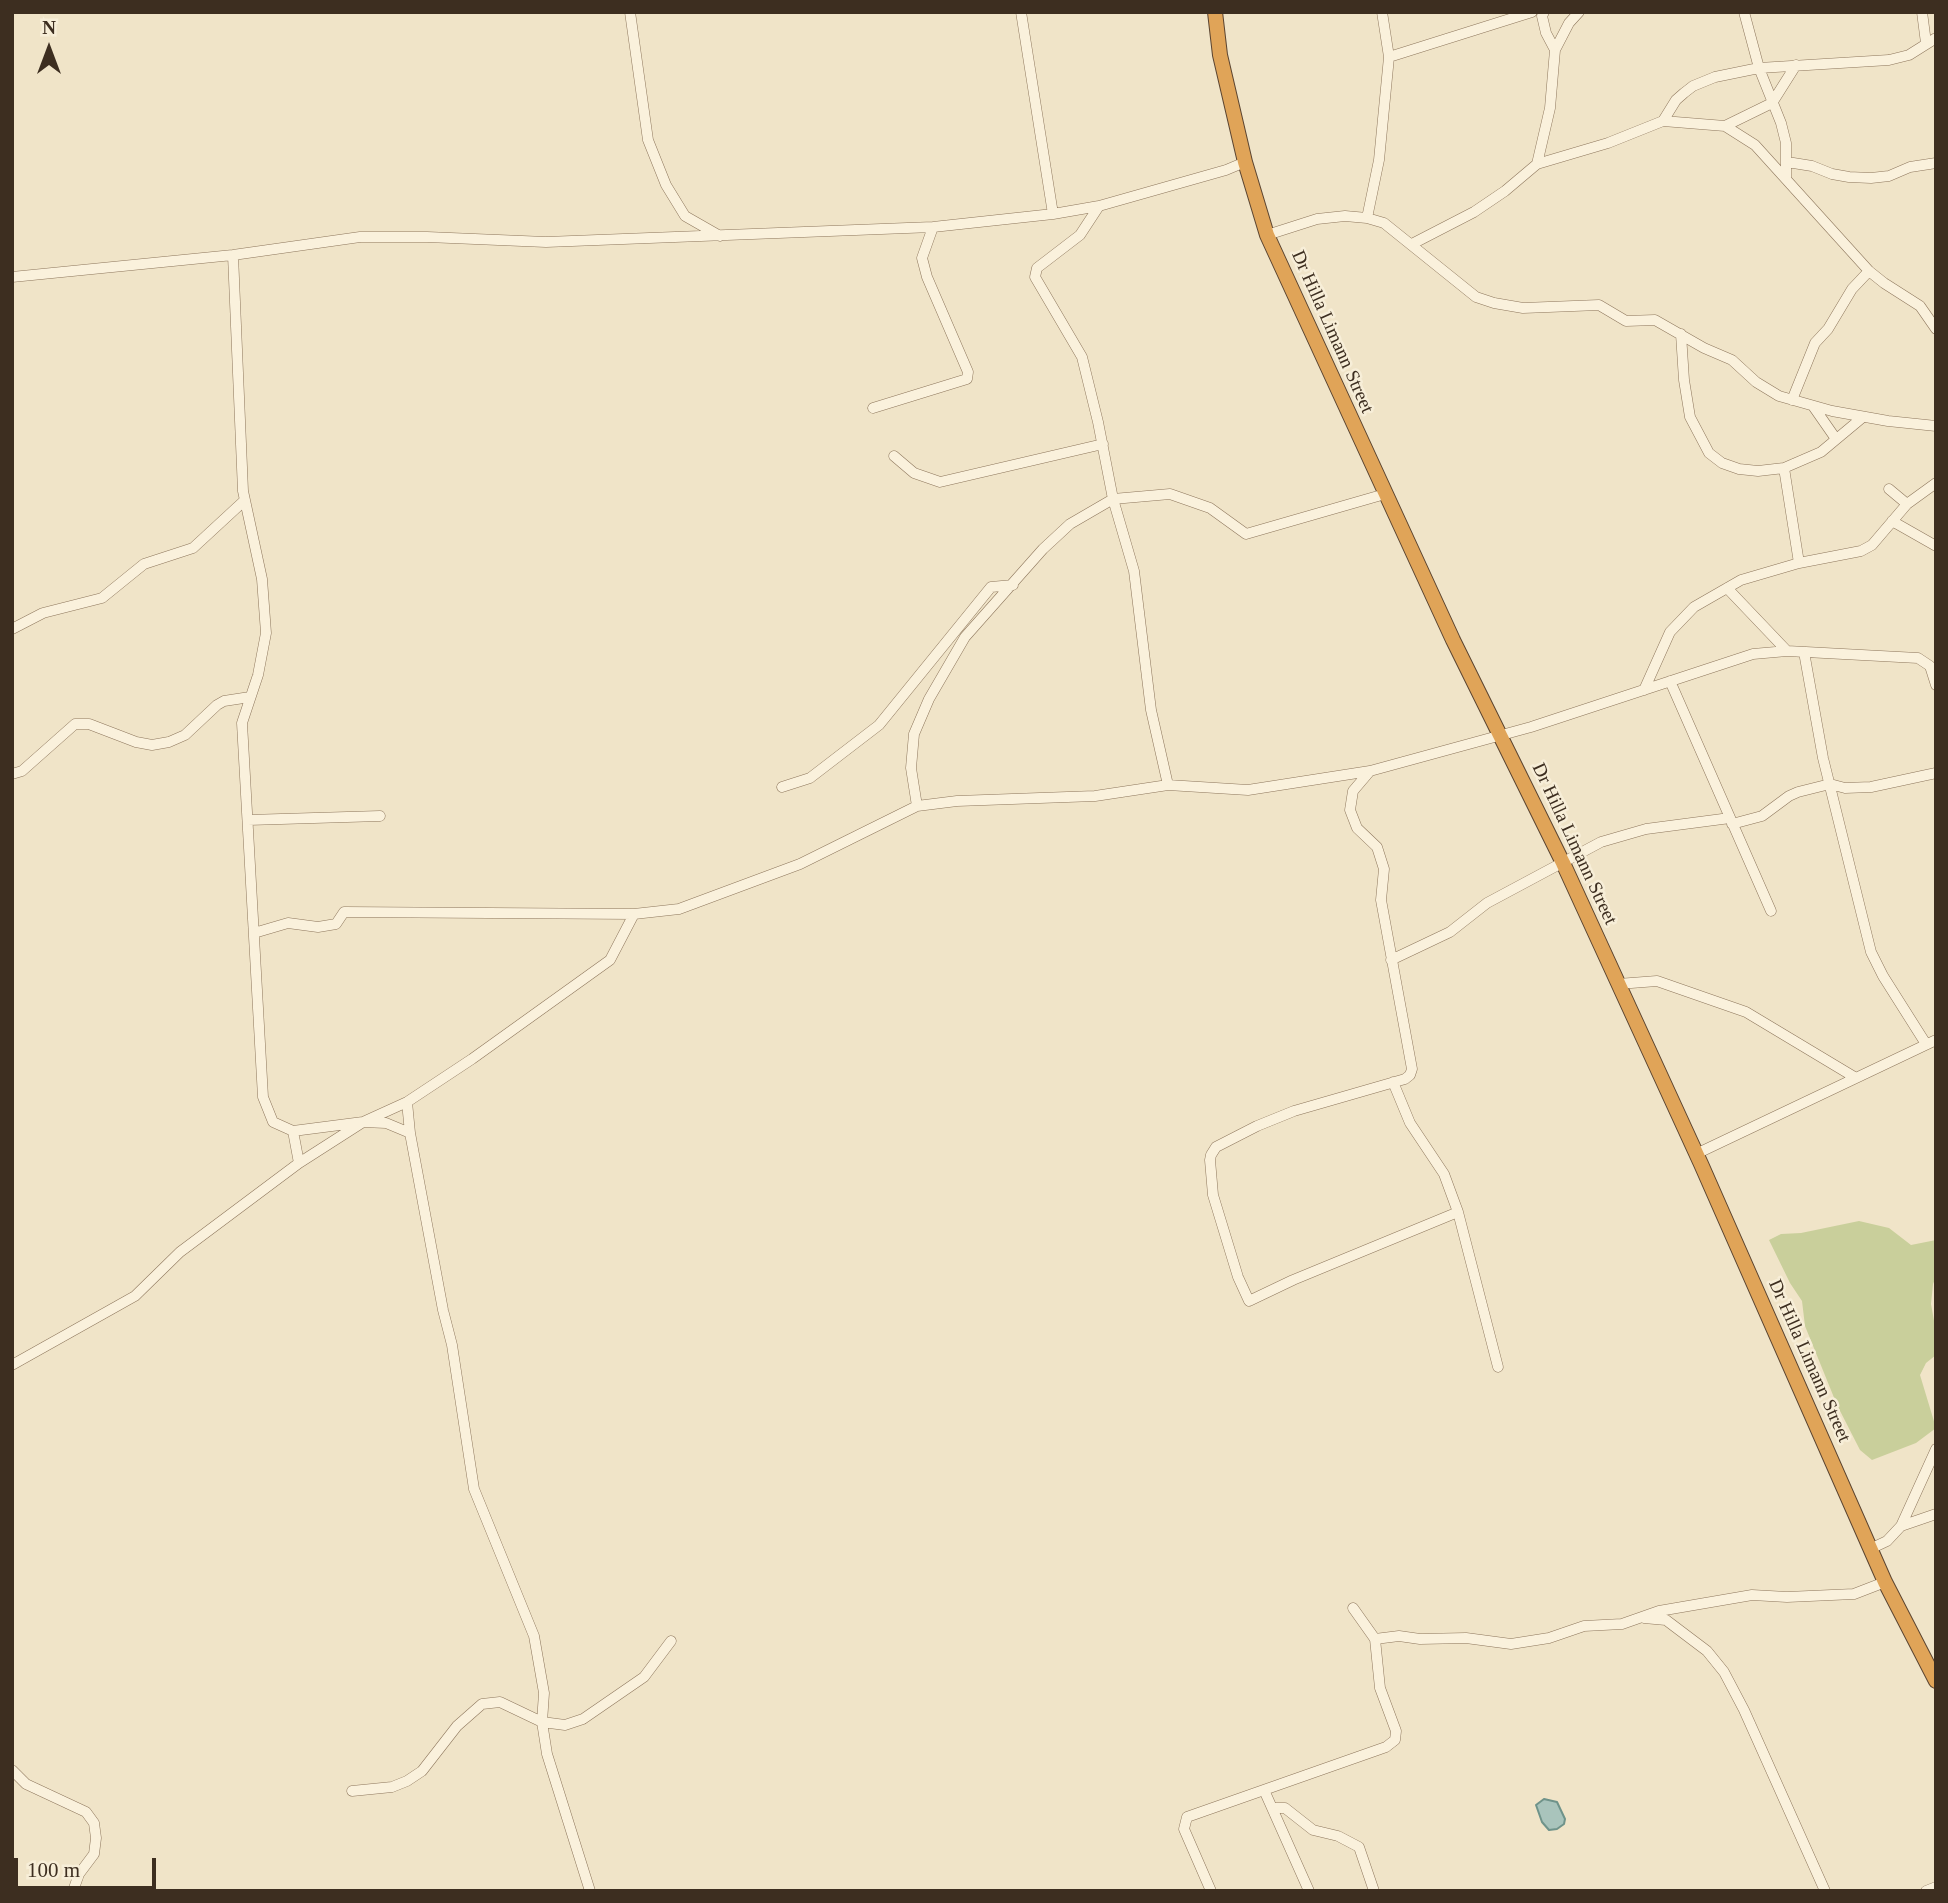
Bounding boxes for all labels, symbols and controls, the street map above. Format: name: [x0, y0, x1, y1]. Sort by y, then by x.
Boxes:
north arrow: [14, 14, 84, 84]
text: N: [42, 17, 56, 38]
street label: Dr Hilla Limann Street: [1286, 247, 1378, 417]
street label: Dr Hilla Limann Street: [1527, 760, 1621, 928]
street label: Dr Hilla Limann Street: [1763, 1276, 1855, 1446]
scale bar: [18, 1843, 159, 1887]
text: 100 m: [27, 1858, 80, 1882]

